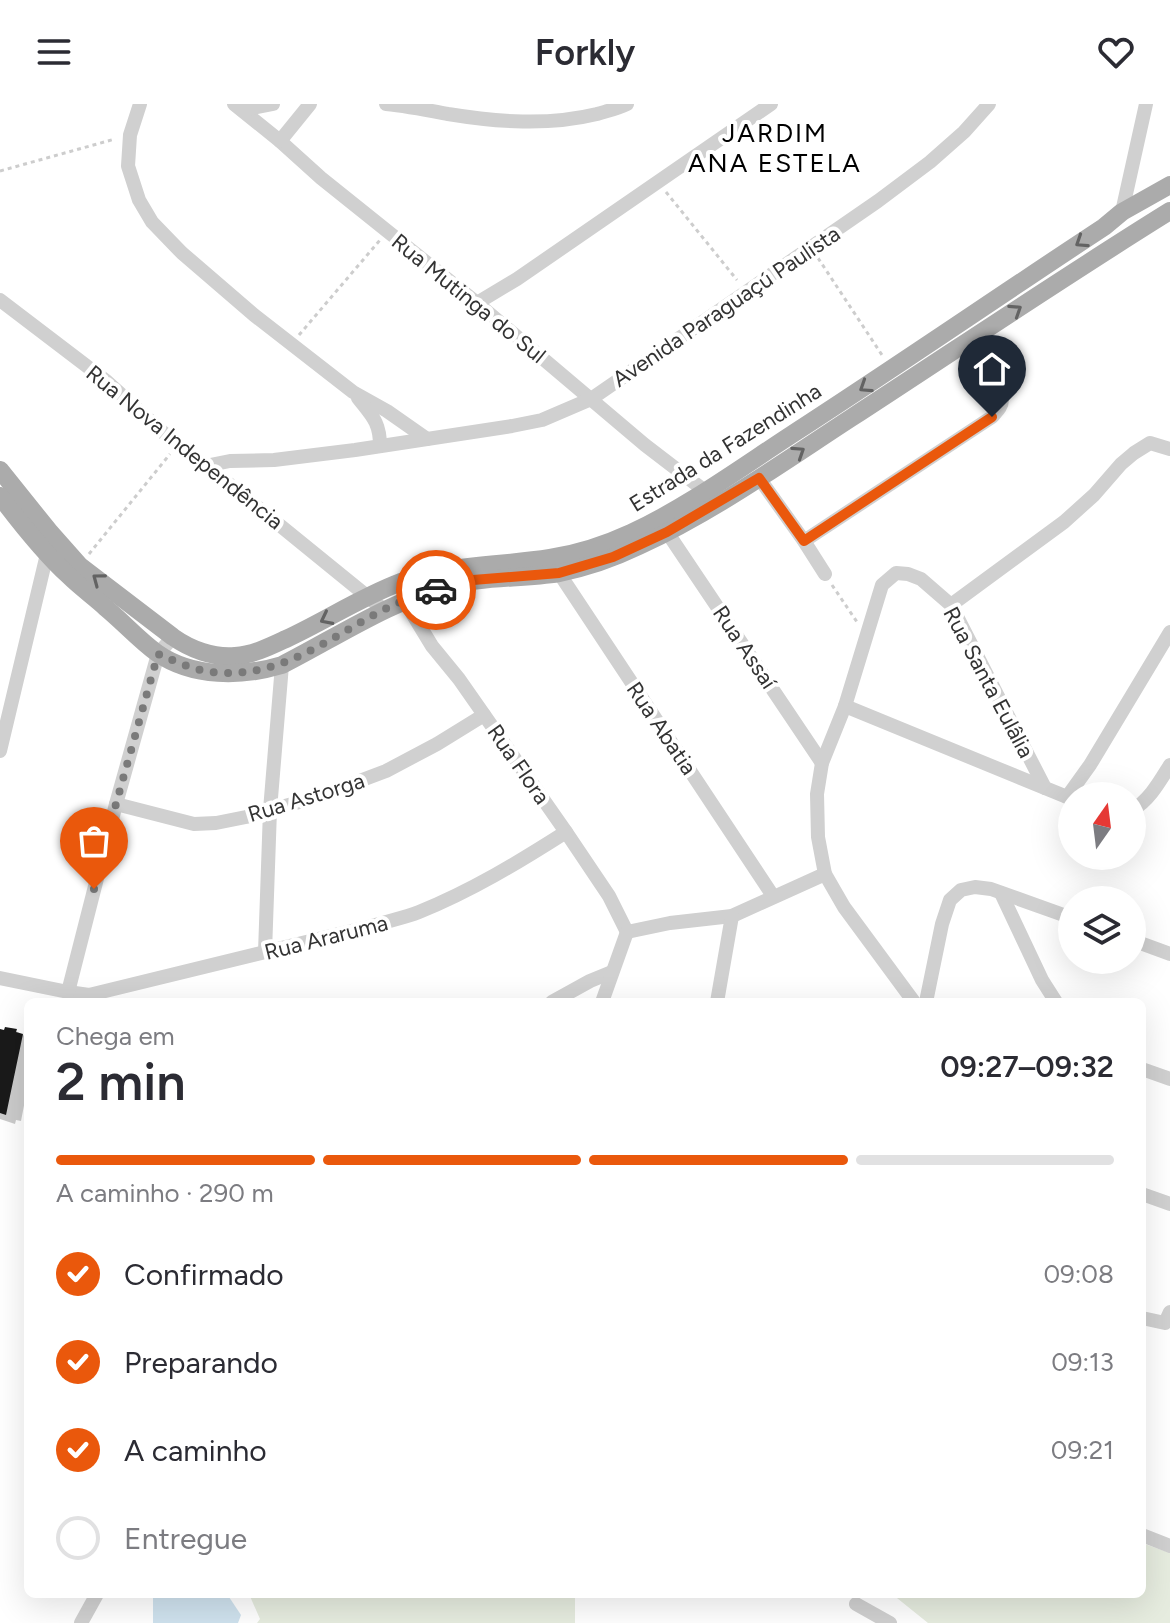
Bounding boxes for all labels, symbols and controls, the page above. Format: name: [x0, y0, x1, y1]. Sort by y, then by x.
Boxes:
icon: menu: [32, 30, 76, 74]
icon: heart: [1094, 30, 1138, 74]
text: Forkly: [535, 31, 635, 74]
district label: JARDIM ANA ESTELA: [688, 117, 862, 179]
street label: Avenida Paraguaçú Paulista: [607, 220, 845, 393]
street label: Rua Mutinga do Sul: [386, 228, 551, 369]
one-way arrow: [1075, 232, 1090, 247]
one-way arrow: [1007, 305, 1022, 320]
pin: [958, 335, 1026, 417]
icon: home: [970, 347, 1014, 391]
street label: Rua Nova Independência: [81, 360, 289, 535]
street label: Estrada da Fazendinha: [624, 377, 826, 517]
one-way arrow: [859, 377, 874, 392]
one-way arrow: [790, 447, 804, 462]
courier: [396, 550, 476, 630]
icon: car: [414, 568, 458, 612]
one-way arrow: [92, 575, 106, 589]
street label: Rua Assaí: [707, 601, 783, 695]
street label: Rua Santa Eulâlia: [937, 602, 1040, 762]
one-way arrow: [320, 609, 335, 625]
street label: Rua Abatia: [621, 677, 703, 780]
street label: Rua Flora: [481, 719, 556, 809]
street label: Rua Astorga: [245, 767, 368, 828]
north arrow: [1058, 782, 1146, 870]
map controls: [1058, 782, 1146, 974]
pin: [60, 807, 128, 889]
icon: bag: [72, 819, 116, 863]
button: layers: [1058, 886, 1146, 974]
street label: Rua Araruma: [262, 909, 390, 966]
text: Chega em: [56, 1020, 175, 1052]
text: 09:27–09:32: [940, 1048, 1114, 1085]
text: 2 min: [56, 1051, 185, 1113]
text: A caminho · 290 m: [56, 1177, 274, 1209]
icon: check: [56, 1252, 100, 1296]
text: Confirmado: [124, 1256, 284, 1293]
text: 09:08: [1043, 1258, 1114, 1290]
icon: check: [56, 1340, 100, 1384]
text: Preparando: [124, 1344, 278, 1381]
text: 09:13: [1051, 1346, 1114, 1378]
icon: check: [56, 1428, 100, 1472]
text: A caminho: [124, 1432, 267, 1469]
text: 09:21: [1051, 1434, 1114, 1466]
text: Entregue: [124, 1520, 247, 1557]

